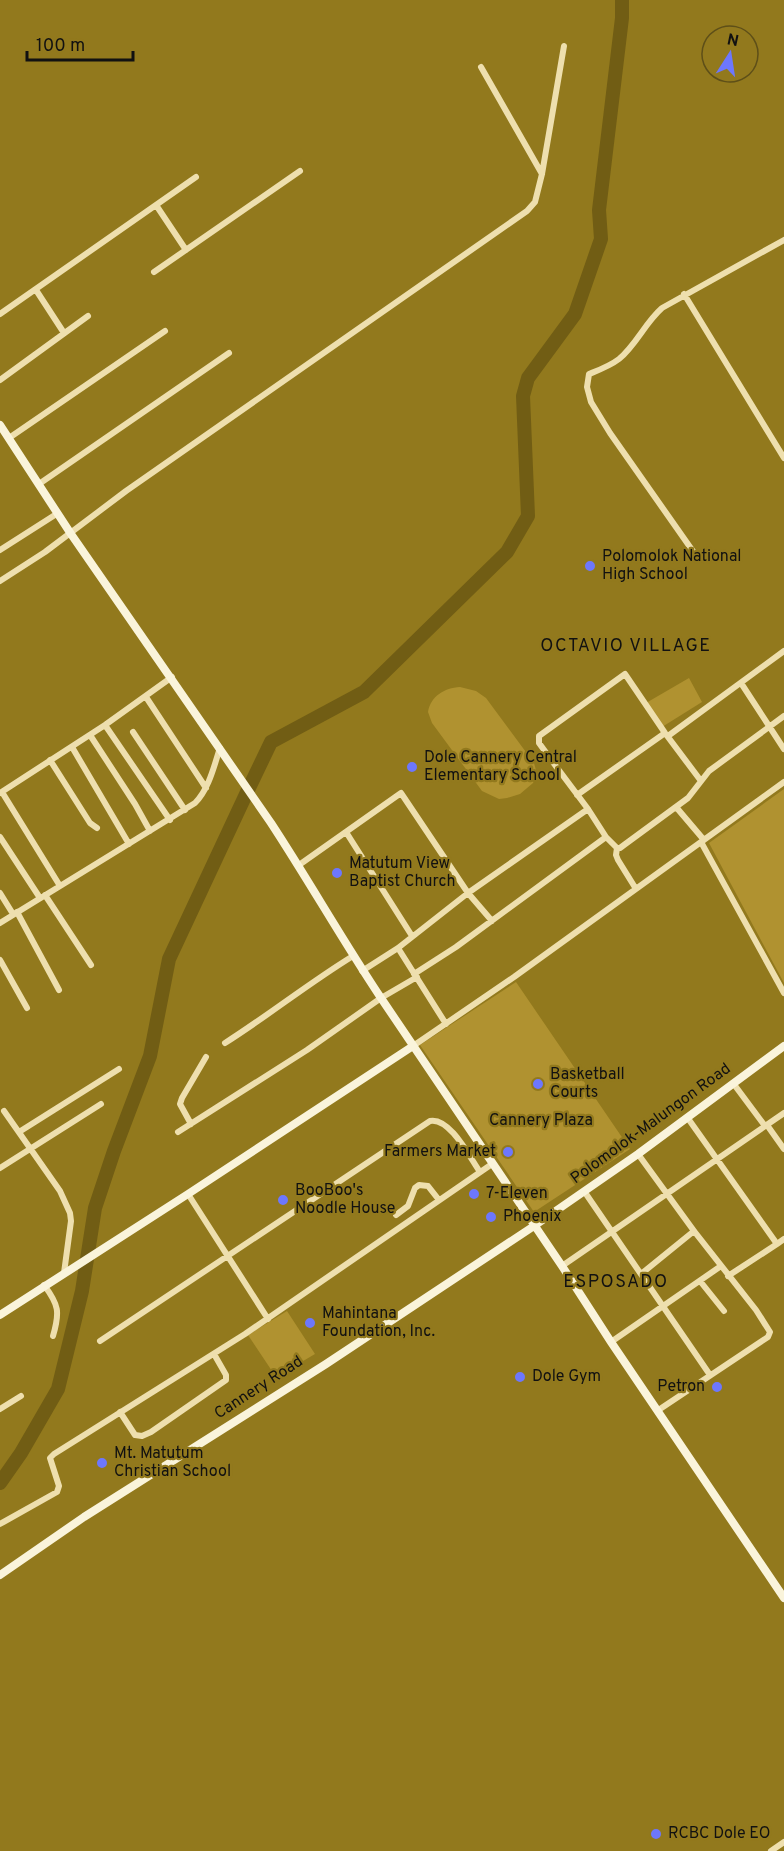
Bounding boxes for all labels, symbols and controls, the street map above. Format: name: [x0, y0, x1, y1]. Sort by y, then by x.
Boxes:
scale bar: [27, 24, 134, 62]
north arrow: [700, 24, 760, 84]
text: N: [725, 30, 740, 52]
text: 100 m: [36, 35, 85, 58]
place label: Polomolok National High School: [602, 547, 742, 585]
marker: Polomolok National High School: [583, 559, 597, 573]
district label: OCTAVIO VILLAGE: [540, 635, 712, 658]
place label: Dole Cannery Central Elementary School: [424, 748, 577, 786]
marker: Dole Cannery Central Elementary School: [405, 760, 419, 774]
place label: Matutum View Baptist Church: [349, 854, 455, 892]
marker: Matutum View Baptist Church: [330, 866, 344, 880]
street label: Polomolok-Malungon Road: [567, 1059, 735, 1189]
place label: Basketball Courts: [550, 1065, 625, 1103]
marker: Basketball Courts: [531, 1077, 545, 1091]
park label: Cannery Plaza: [489, 1111, 593, 1131]
place label: Farmers Market: [384, 1142, 496, 1162]
marker: Farmers Market: [501, 1145, 515, 1159]
place label: BooBoo's Noodle House: [295, 1181, 395, 1219]
place label: 7-Eleven: [486, 1184, 548, 1204]
marker: 7-Eleven: [467, 1187, 481, 1201]
marker: BooBoo's Noodle House: [276, 1193, 290, 1207]
place label: Phoenix: [503, 1207, 562, 1227]
marker: Phoenix: [484, 1210, 498, 1224]
district label: ESPOSADO: [563, 1271, 669, 1294]
place label: Mahintana Foundation, Inc.: [322, 1304, 435, 1342]
marker: Mahintana Foundation, Inc.: [303, 1316, 317, 1330]
street label: Cannery Road: [211, 1352, 307, 1424]
place label: Dole Gym: [532, 1367, 601, 1387]
marker: Dole Gym: [513, 1370, 527, 1384]
place label: Petron: [657, 1377, 705, 1397]
marker: Petron: [710, 1380, 724, 1394]
place label: Mt. Matutum Christian School: [114, 1444, 231, 1482]
marker: Mt. Matutum Christian School: [95, 1456, 109, 1470]
place label: RCBC Dole EO: [668, 1824, 770, 1844]
marker: RCBC Dole EO: [649, 1827, 663, 1841]

